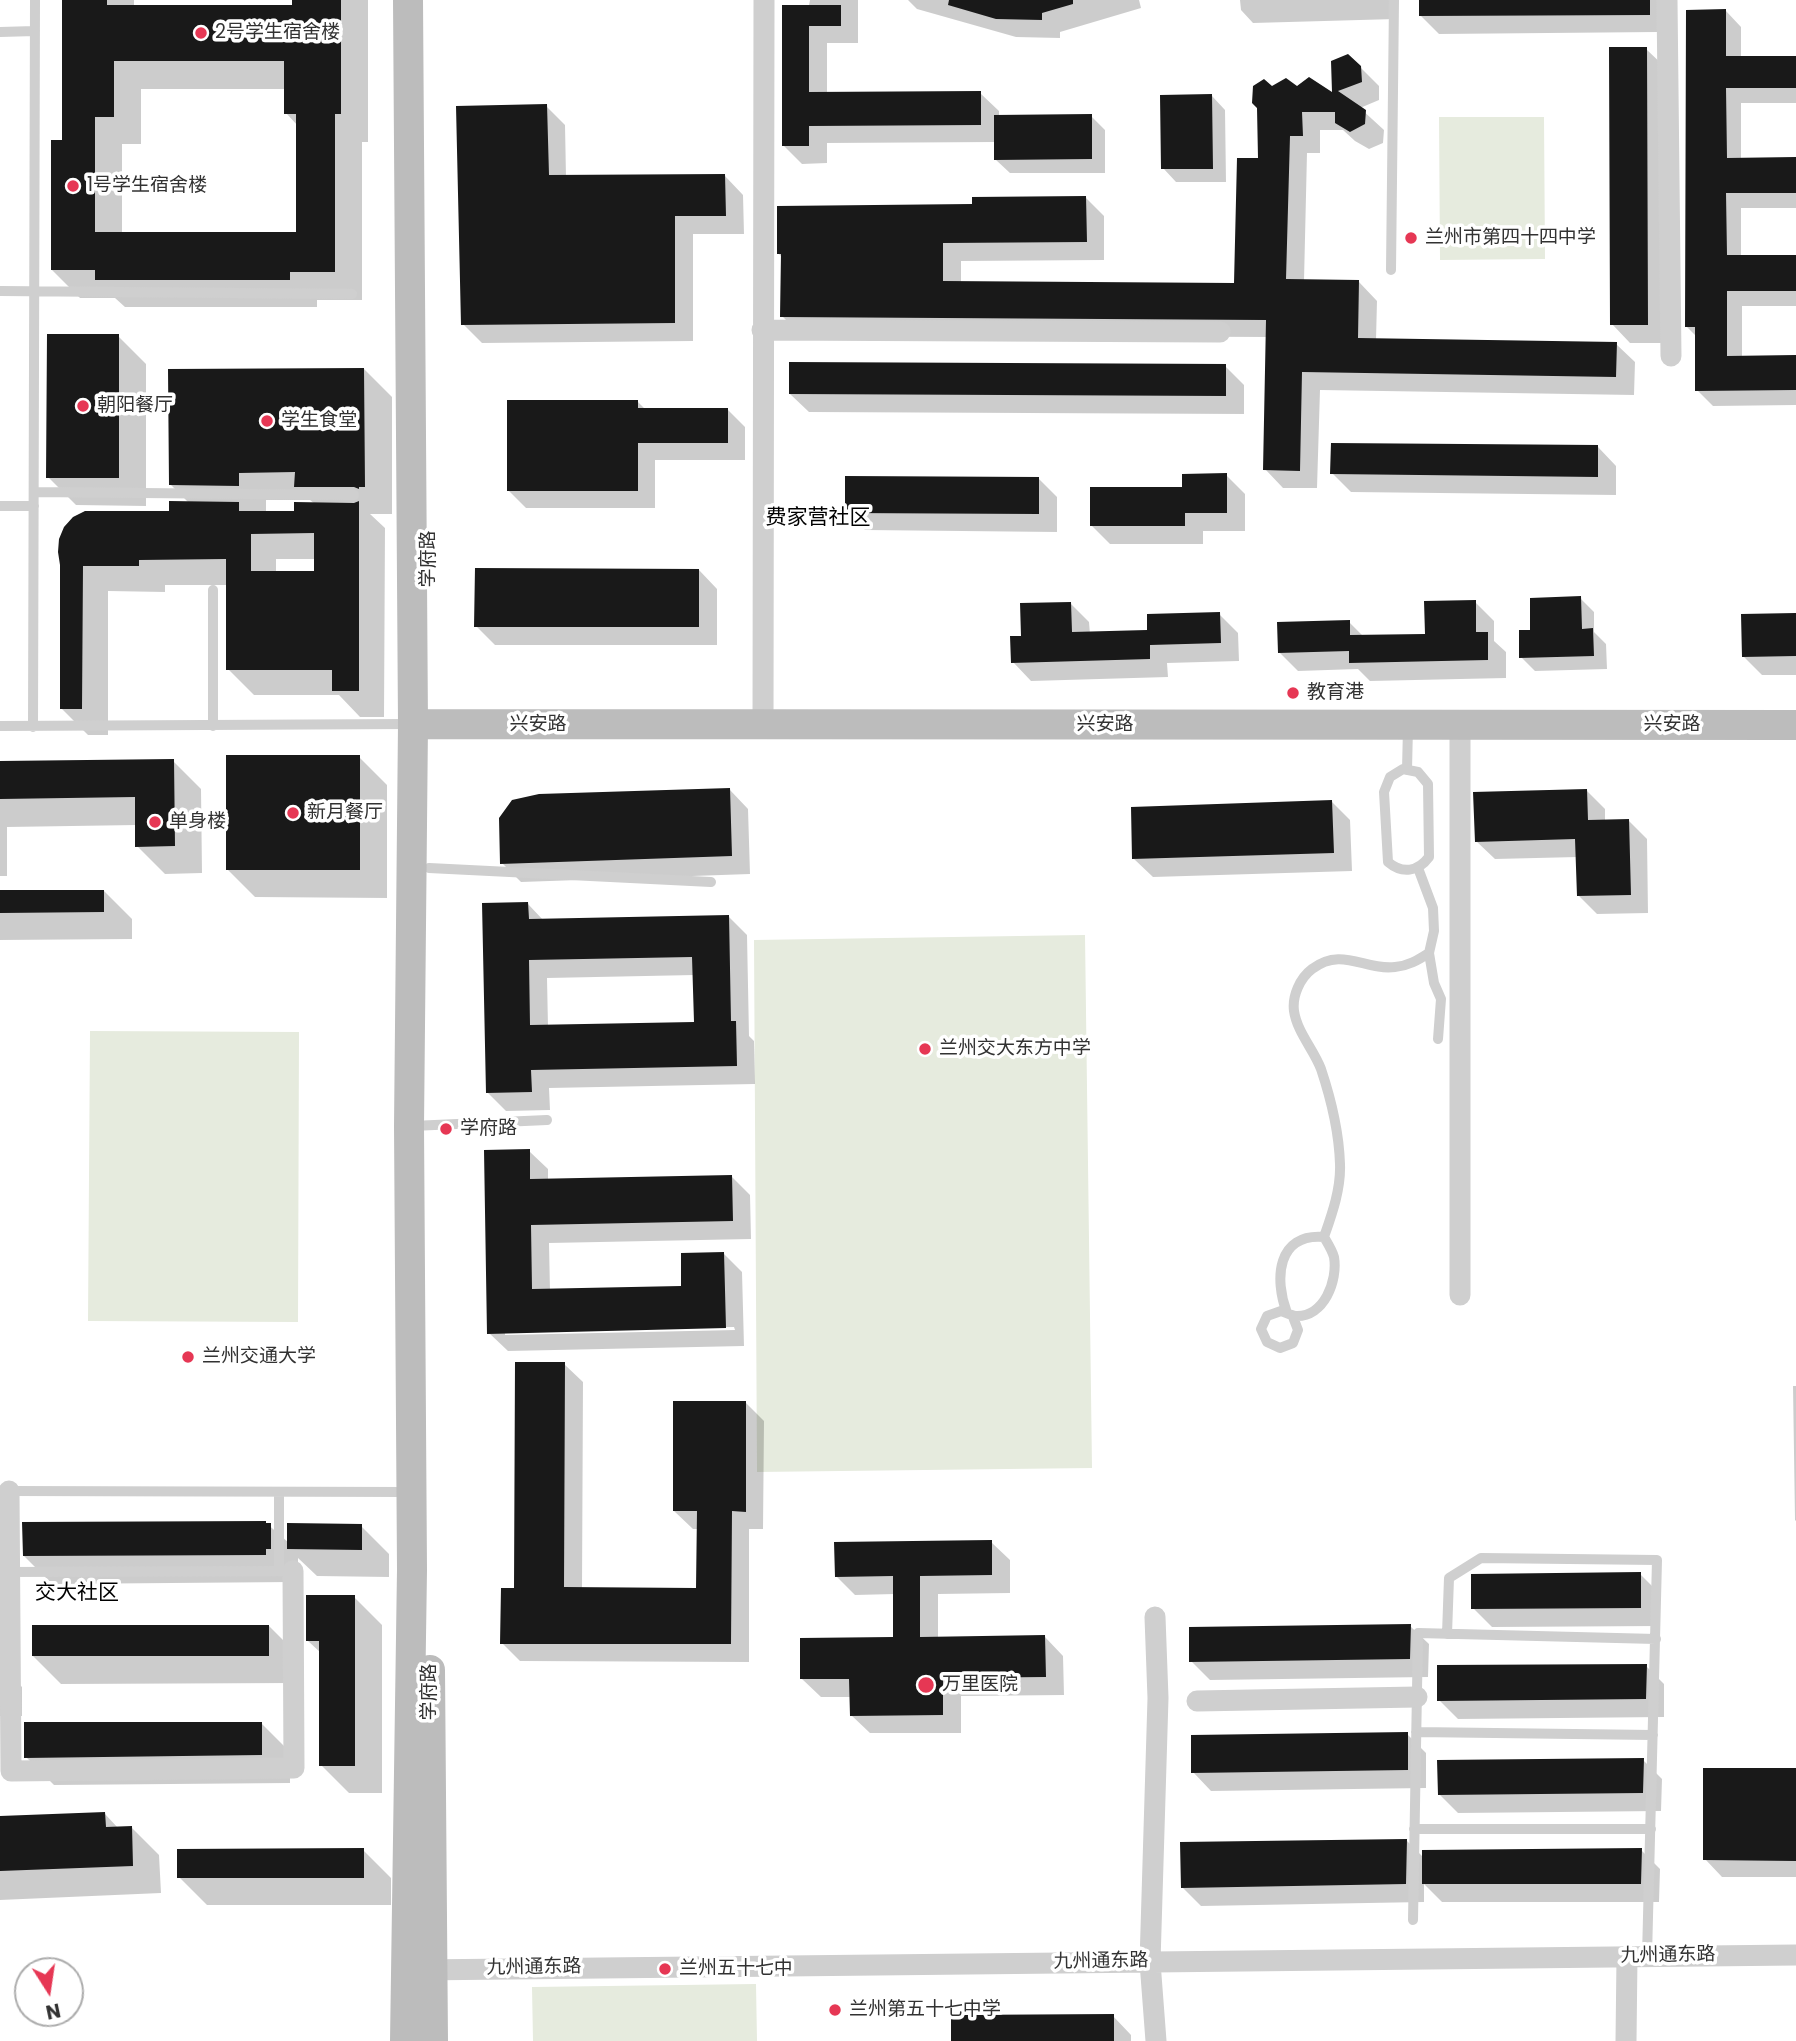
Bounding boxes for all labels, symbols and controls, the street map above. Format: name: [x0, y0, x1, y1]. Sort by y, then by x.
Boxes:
place label: 2号学生宿舍楼: [215, 22, 340, 44]
marker: 2号学生宿舍楼: [193, 25, 209, 41]
place label: 1号学生宿舍楼: [87, 175, 207, 197]
marker: 1号学生宿舍楼: [65, 178, 81, 194]
place label: 兰州市第四十四中学: [1425, 227, 1596, 249]
marker: 兰州市第四十四中学: [1403, 230, 1419, 246]
place label: 朝阳餐厅: [97, 395, 173, 417]
marker: 朝阳餐厅: [75, 398, 91, 414]
place label: 学生食堂: [281, 410, 357, 432]
marker: 学生食堂: [259, 413, 275, 429]
district label: 费家营社区: [766, 506, 870, 532]
street label: 学府路: [418, 531, 440, 587]
place label: 教育港: [1307, 682, 1364, 704]
marker: 教育港: [1285, 685, 1301, 701]
street label: 兴安路: [510, 714, 566, 736]
street label: 兴安路: [1077, 714, 1133, 736]
street label: 兴安路: [1644, 714, 1700, 736]
place label: 新月餐厅: [307, 802, 383, 824]
marker: 新月餐厅: [285, 805, 301, 821]
place label: 单身楼: [169, 811, 226, 833]
marker: 单身楼: [147, 814, 163, 830]
place label: 兰州交大东方中学: [939, 1038, 1091, 1060]
marker: 兰州交大东方中学: [917, 1041, 933, 1057]
place label: 学府路: [460, 1118, 517, 1140]
marker: 学府路: [438, 1121, 454, 1137]
place label: 兰州交通大学: [202, 1346, 316, 1368]
marker: 兰州交通大学: [180, 1349, 196, 1365]
district label: 交大社区: [35, 1581, 119, 1607]
street label: 学府路: [419, 1664, 441, 1720]
place label: 万里医院: [942, 1674, 1018, 1696]
marker: 万里医院: [916, 1675, 936, 1695]
street label: 九州通东路: [1620, 1944, 1716, 1968]
street label: 九州通东路: [1053, 1950, 1149, 1974]
street label: 九州通东路: [486, 1956, 582, 1980]
north arrow: [14, 1957, 84, 2027]
place label: 兰州五十七中: [679, 1958, 793, 1980]
marker: 兰州五十七中: [657, 1961, 673, 1977]
text: N: [43, 1996, 63, 2026]
place label: 兰州第五十七中学: [849, 1999, 1001, 2021]
marker: 兰州第五十七中学: [827, 2002, 843, 2018]

